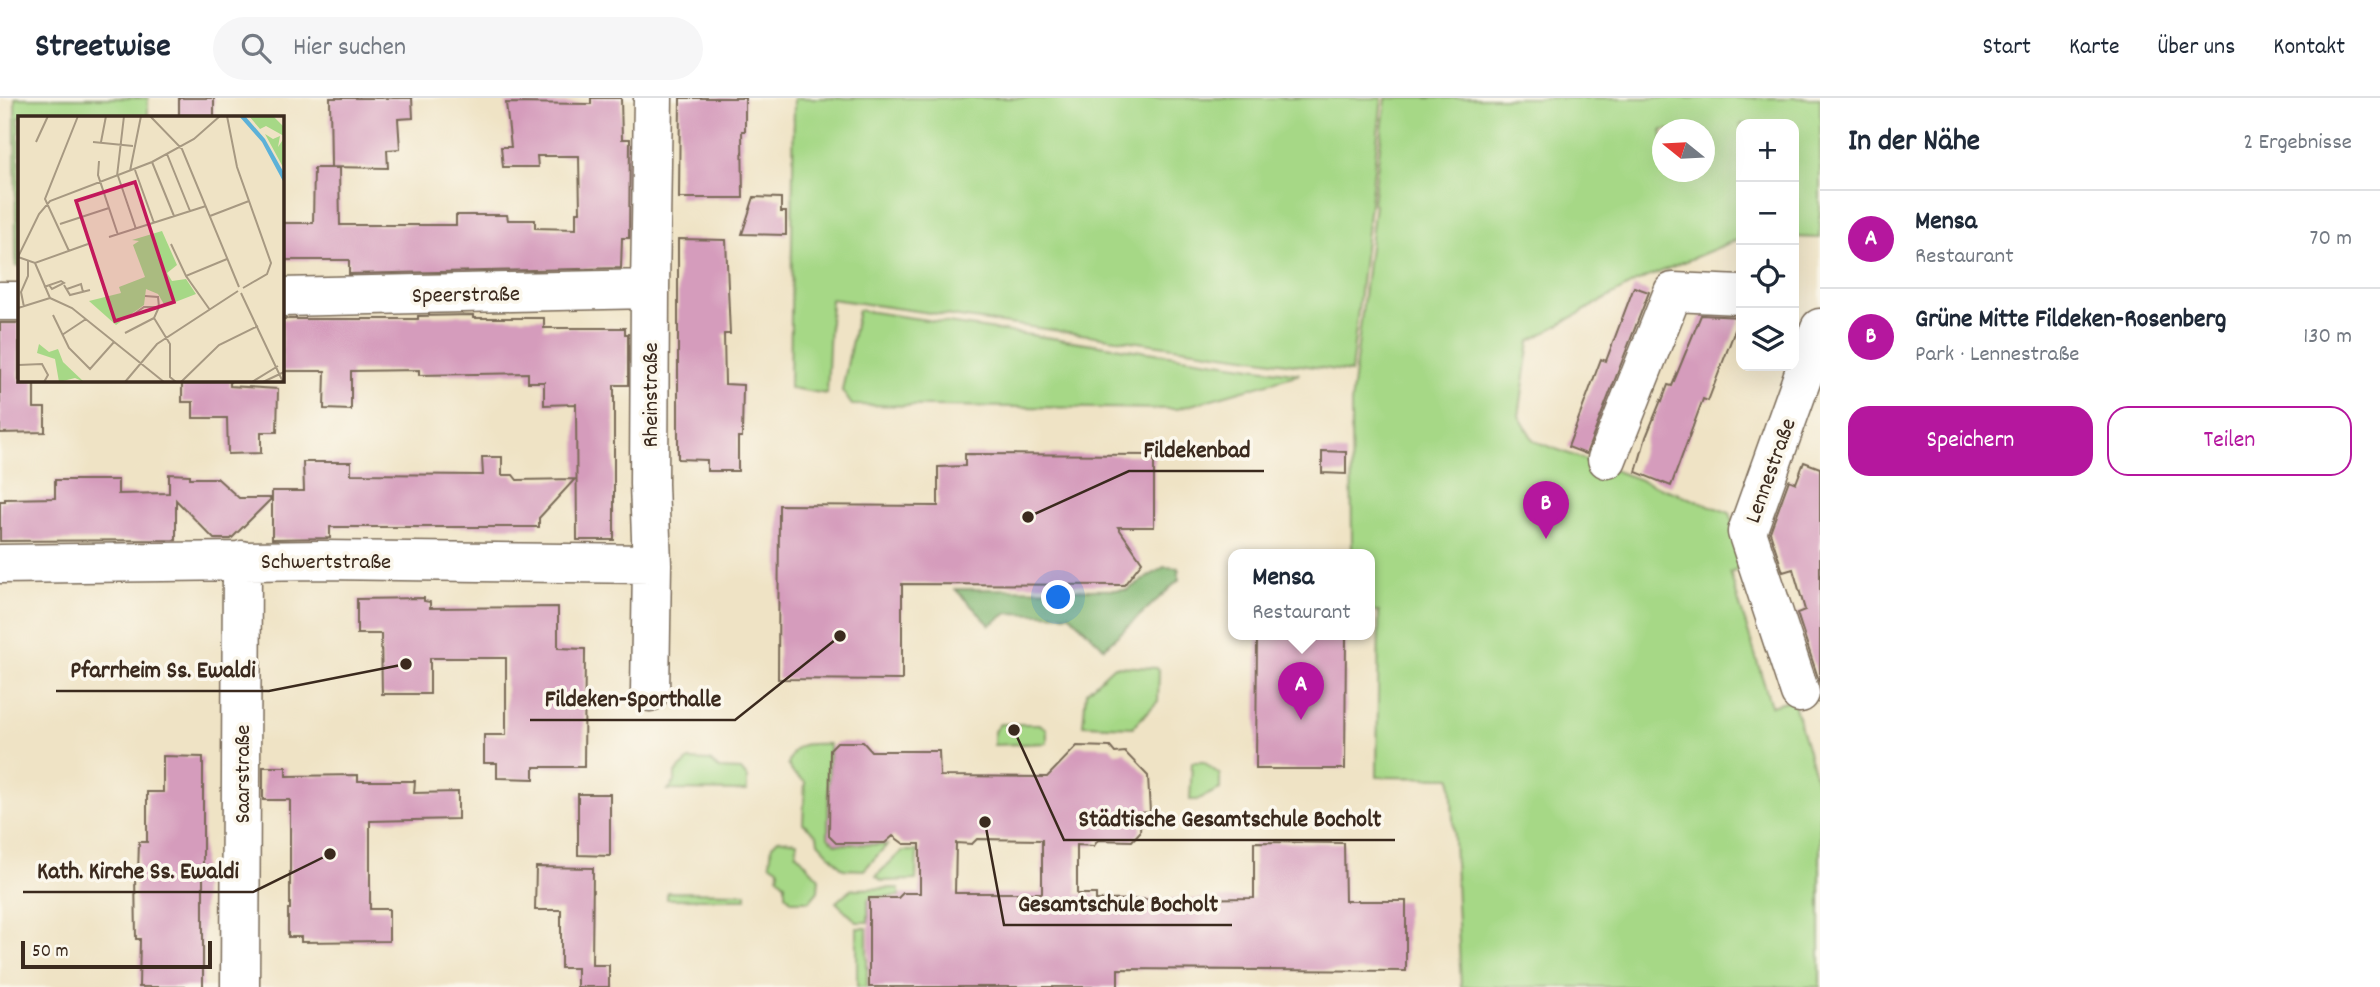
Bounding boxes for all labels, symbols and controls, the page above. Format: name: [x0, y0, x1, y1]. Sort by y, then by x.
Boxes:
search box: [213, 17, 703, 80]
text: Streetwise: [35, 25, 171, 72]
icon: search: [237, 29, 275, 67]
text: Hier suchen: [293, 30, 406, 67]
text: Start: [1982, 31, 2031, 65]
text: Karte: [2069, 31, 2120, 65]
text: Über uns: [2158, 31, 2235, 65]
text: Kontakt: [2273, 31, 2345, 65]
inset map: [18, 116, 284, 382]
north arrow: [1652, 119, 1715, 182]
map controls: [1736, 119, 1799, 371]
button: +: [1736, 119, 1799, 182]
text: In der Nähe: [1848, 122, 1980, 165]
text: 2 Ergebnisse: [2243, 127, 2352, 160]
button: −: [1736, 182, 1799, 245]
text: Mensa: [1915, 204, 1977, 241]
text: A: [1865, 223, 1877, 256]
text: 70 m: [2310, 223, 2352, 256]
text: Restaurant: [1915, 241, 2014, 274]
button: locate: [1736, 245, 1799, 308]
street label: Speerstraße: [412, 279, 520, 314]
text: Grüne Mitte Fildeken-Rosenberg: [1915, 302, 2227, 339]
button: layers: [1736, 308, 1799, 371]
text: B: [1866, 321, 1876, 354]
text: 130 m: [2303, 321, 2352, 354]
text: Park · Lennestraße: [1915, 339, 2079, 372]
street label: Rheinstraße: [636, 342, 669, 448]
button: Speichern: [1848, 406, 2093, 476]
button: Teilen: [2107, 406, 2352, 476]
street label: Lennestraße: [1738, 414, 1807, 528]
callout: Fildekenbad: [1129, 426, 1264, 471]
text: Fildekenbad: [1143, 435, 1251, 469]
pin: B: [1523, 481, 1569, 539]
street label: Schwertstraße: [261, 547, 391, 580]
popup: [1228, 549, 1375, 640]
text: Mensa: [1252, 560, 1314, 597]
your location: [1041, 580, 1075, 614]
text: Restaurant: [1252, 597, 1351, 630]
callout: Pfarrheim Ss. Ewaldi: [56, 646, 269, 691]
text: Pfarrheim Ss. Ewaldi: [70, 655, 256, 689]
pin: A: [1278, 662, 1324, 720]
callout: Fildeken-Sporthalle: [530, 675, 735, 720]
text: Fildeken-Sporthalle: [545, 684, 722, 718]
street label: Saarstraße: [228, 725, 261, 823]
callout: Städtische Gesamtschule Bocholt: [1064, 795, 1395, 840]
text: Städtische Gesamtschule Bocholt: [1079, 804, 1382, 838]
callout: Kath. Kirche Ss. Ewaldi: [23, 847, 253, 892]
text: Kath. Kirche Ss. Ewaldi: [37, 856, 240, 890]
callout: Gesamtschule Bocholt: [1004, 880, 1232, 925]
text: Gesamtschule Bocholt: [1018, 889, 1218, 923]
scale bar: [21, 938, 212, 970]
text: 50 m: [32, 939, 69, 966]

